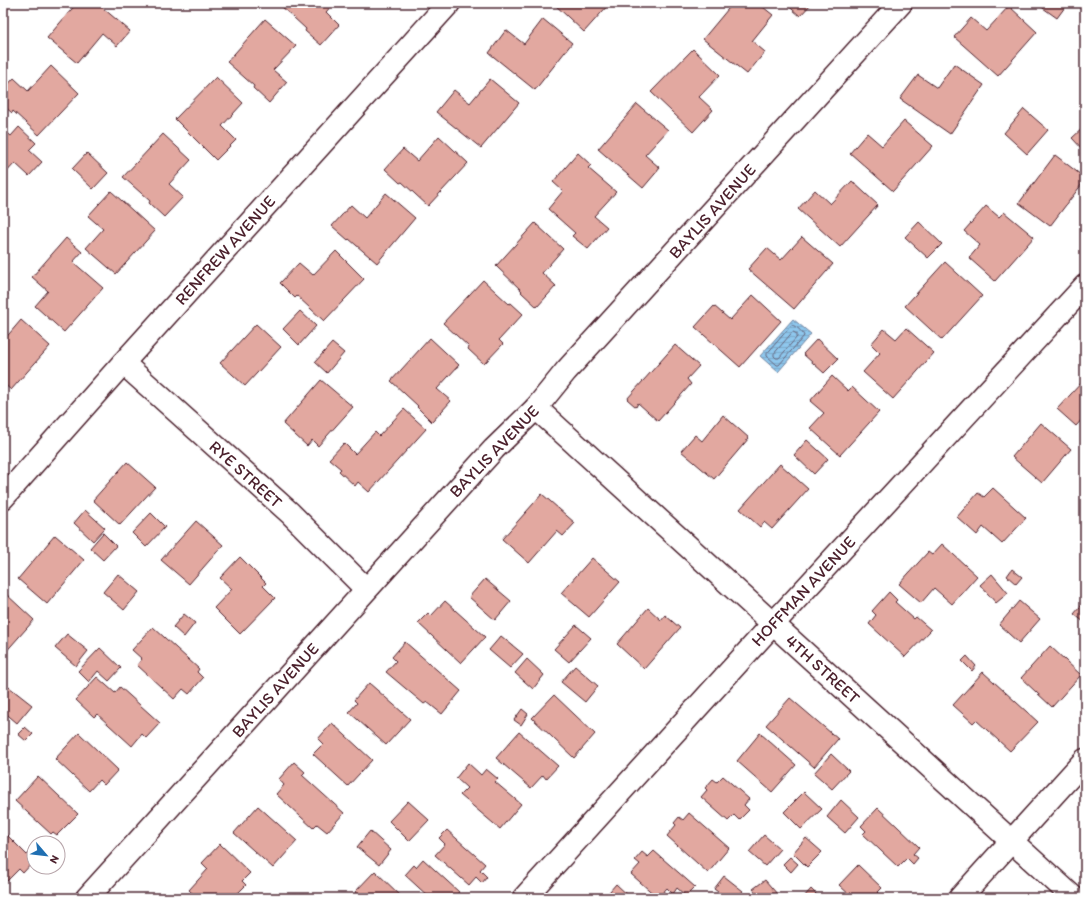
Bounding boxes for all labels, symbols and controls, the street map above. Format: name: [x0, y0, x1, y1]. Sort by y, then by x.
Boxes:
street label: BAYLIS AVENUE: [664, 160, 760, 262]
street label: RENFREW AVENUE: [171, 191, 279, 309]
street label: BAYLIS AVENUE: [445, 401, 543, 501]
street label: RYE STREET: [205, 436, 287, 512]
street label: HOFFMAN AVENUE: [747, 532, 859, 650]
street label: 4TH STREET: [782, 630, 865, 708]
street label: BAYLIS AVENUE: [227, 639, 323, 741]
north arrow: [26, 835, 66, 875]
text: N: [47, 853, 62, 866]

